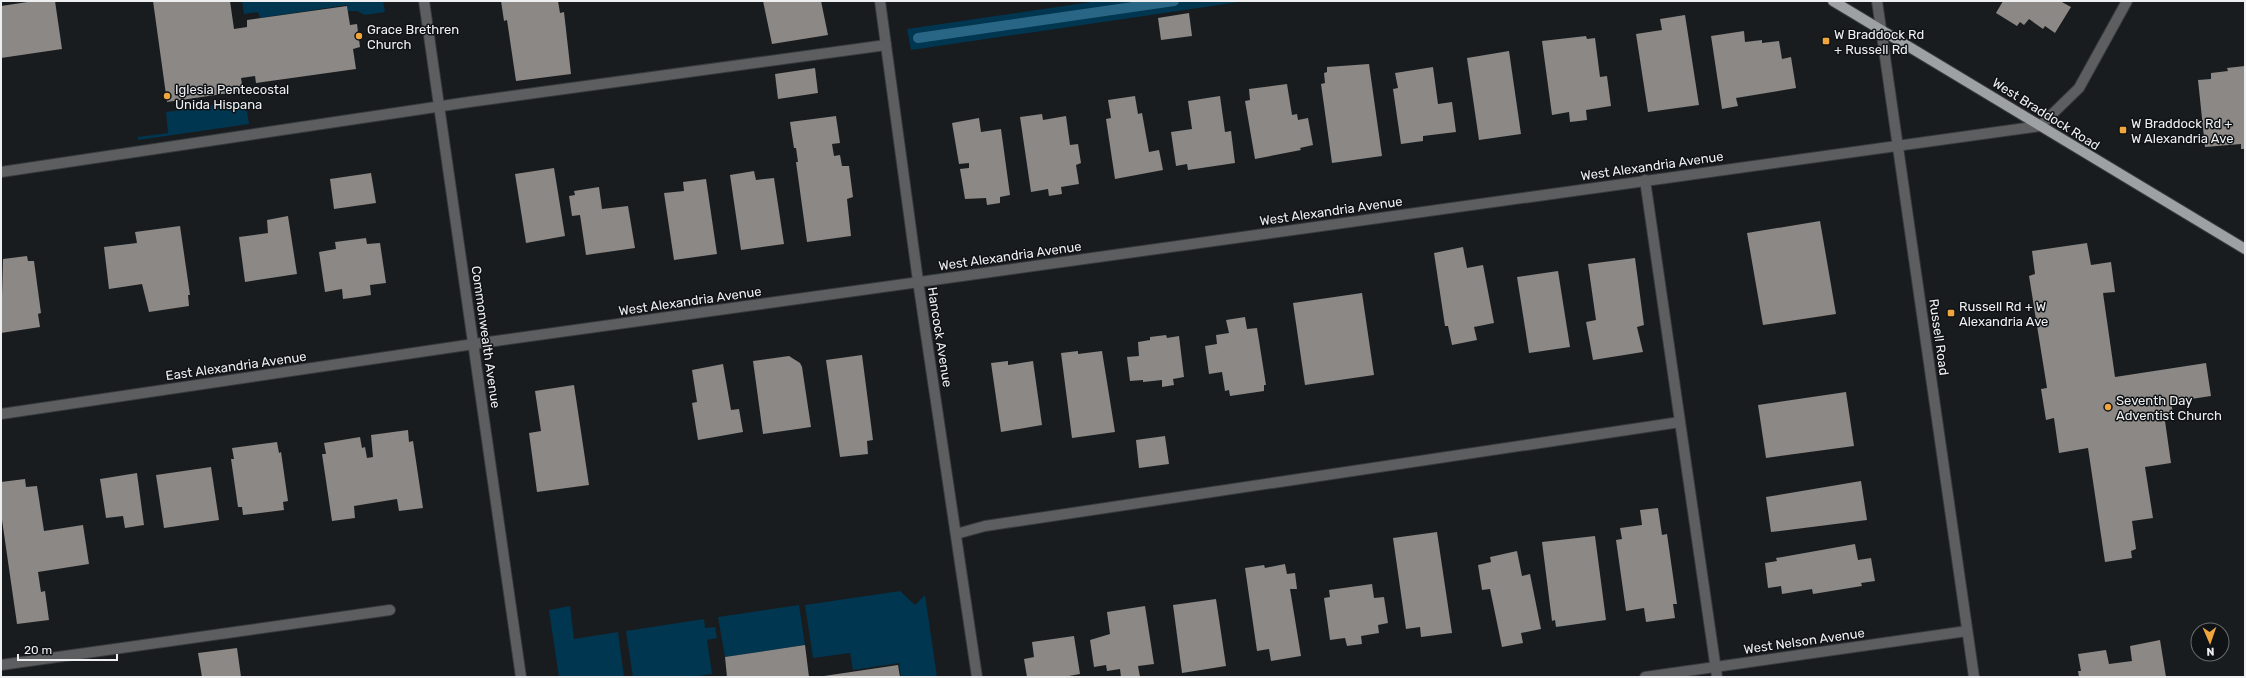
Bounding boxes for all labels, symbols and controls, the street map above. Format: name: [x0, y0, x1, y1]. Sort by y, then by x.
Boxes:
place label: Grace Brethren Church: [367, 22, 459, 52]
place label: W Braddock Rd + Russell Rd: [1834, 27, 1924, 57]
marker: Grace Brethren Church: [354, 31, 364, 41]
marker: W Braddock Rd + Russell Rd: [1821, 36, 1831, 46]
street label: West Braddock Road: [1990, 75, 2102, 153]
place label: Iglesia Pentecostal Unida Hispana: [175, 82, 289, 112]
marker: Iglesia Pentecostal Unida Hispana: [162, 91, 172, 101]
place label: W Braddock Rd + W Alexandria Ave: [2131, 116, 2233, 146]
marker: W Braddock Rd + W Alexandria Ave: [2118, 125, 2128, 135]
street label: West Alexandria Avenue: [1579, 149, 1725, 183]
street label: West Alexandria Avenue: [1258, 194, 1404, 228]
street label: West Alexandria Avenue: [937, 239, 1083, 273]
street label: Commonwealth Avenue: [469, 265, 503, 409]
street label: West Alexandria Avenue: [617, 284, 763, 318]
street label: Hancock Avenue: [925, 286, 955, 388]
street label: Russell Road: [1926, 298, 1952, 376]
place label: Russell Rd + W Alexandria Ave: [1959, 299, 2048, 329]
marker: Russell Rd + W Alexandria Ave: [1946, 308, 1956, 318]
street label: East Alexandria Avenue: [165, 349, 307, 383]
place label: Seventh Day Adventist Church: [2116, 393, 2222, 423]
marker: Seventh Day Adventist Church: [2103, 402, 2113, 412]
north arrow: [2190, 622, 2230, 662]
street label: West Nelson Avenue: [1742, 625, 1866, 657]
scale bar: [18, 636, 117, 662]
text: 20 m: [24, 643, 52, 657]
text: N: [2206, 645, 2215, 658]

